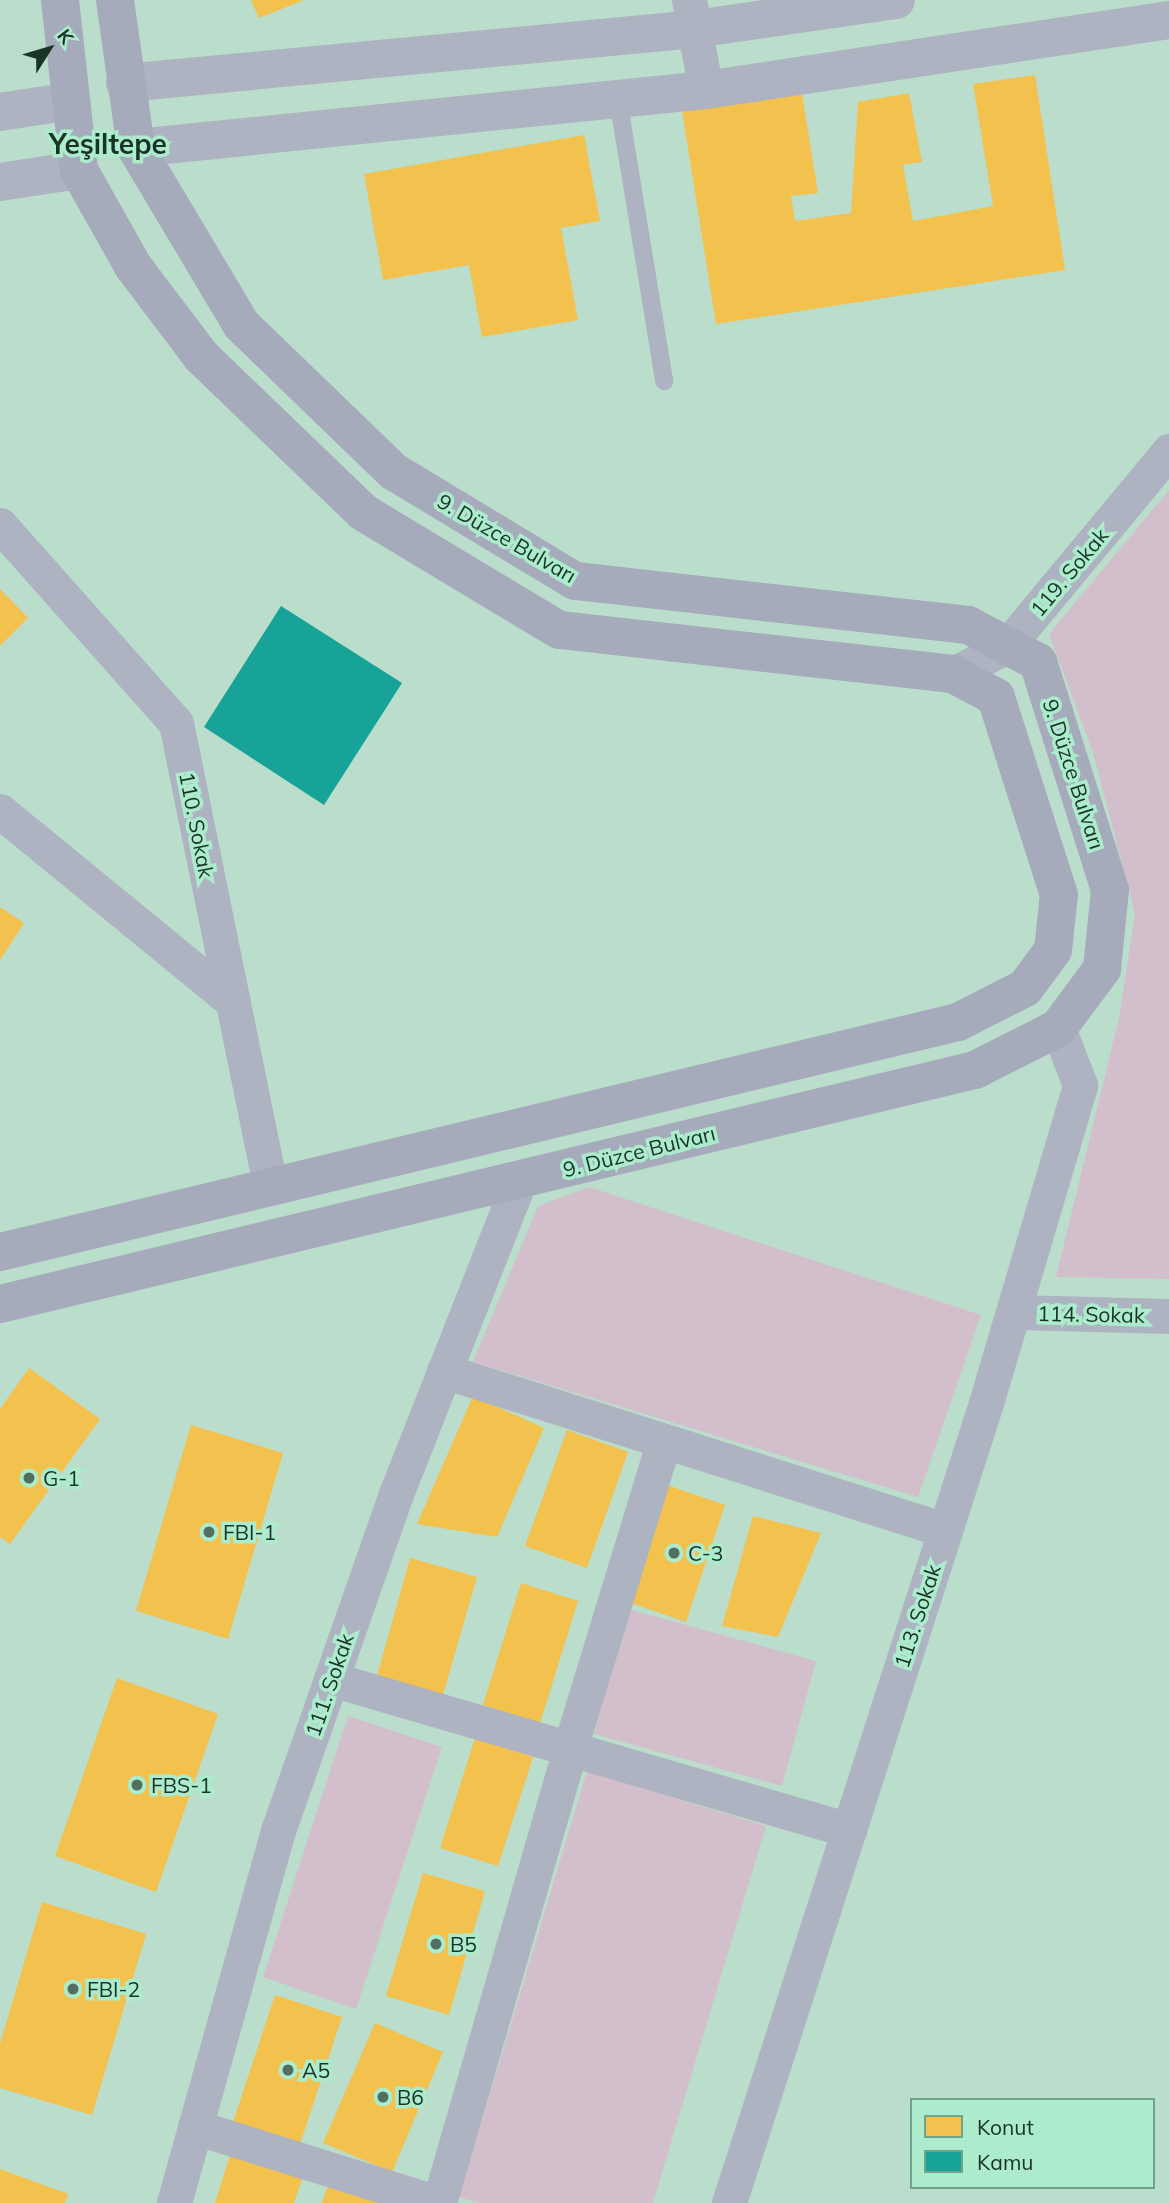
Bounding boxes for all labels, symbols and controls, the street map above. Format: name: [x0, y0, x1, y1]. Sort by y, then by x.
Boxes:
north arrow: [14, 14, 84, 84]
text: K: [52, 24, 79, 49]
district label: Yeşiltepe: [49, 127, 167, 161]
street label: 9. Düzce Bulvarı: [433, 488, 581, 588]
street label: 119. Sokak: [1025, 523, 1113, 621]
street label: 9. Düzce Bulvarı: [1038, 696, 1110, 852]
street label: 110. Sokak: [174, 770, 220, 880]
street label: 9. Düzce Bulvarı: [560, 1120, 718, 1182]
street label: 114. Sokak: [1037, 1300, 1145, 1328]
place label: G-1: [43, 1465, 80, 1491]
marker: G-1: [21, 1470, 37, 1486]
place label: FBI-1: [223, 1519, 276, 1545]
marker: FBI-1: [201, 1524, 217, 1540]
place label: C-3: [688, 1540, 723, 1566]
marker: C-3: [666, 1545, 682, 1561]
street label: 113. Sokak: [888, 1561, 946, 1671]
street label: 111. Sokak: [300, 1630, 358, 1740]
place label: FBS-1: [151, 1772, 212, 1798]
marker: FBS-1: [129, 1777, 145, 1793]
place label: B5: [450, 1931, 477, 1957]
marker: B5: [428, 1936, 444, 1952]
place label: FBI-2: [87, 1976, 140, 2002]
marker: FBI-2: [65, 1981, 81, 1997]
place label: A5: [302, 2057, 330, 2083]
marker: A5: [280, 2062, 296, 2078]
place label: B6: [397, 2084, 424, 2110]
marker: B6: [375, 2089, 391, 2105]
legend: [910, 2098, 1155, 2189]
text: Konut: [977, 2114, 1034, 2140]
text: Kamu: [977, 2149, 1033, 2175]

